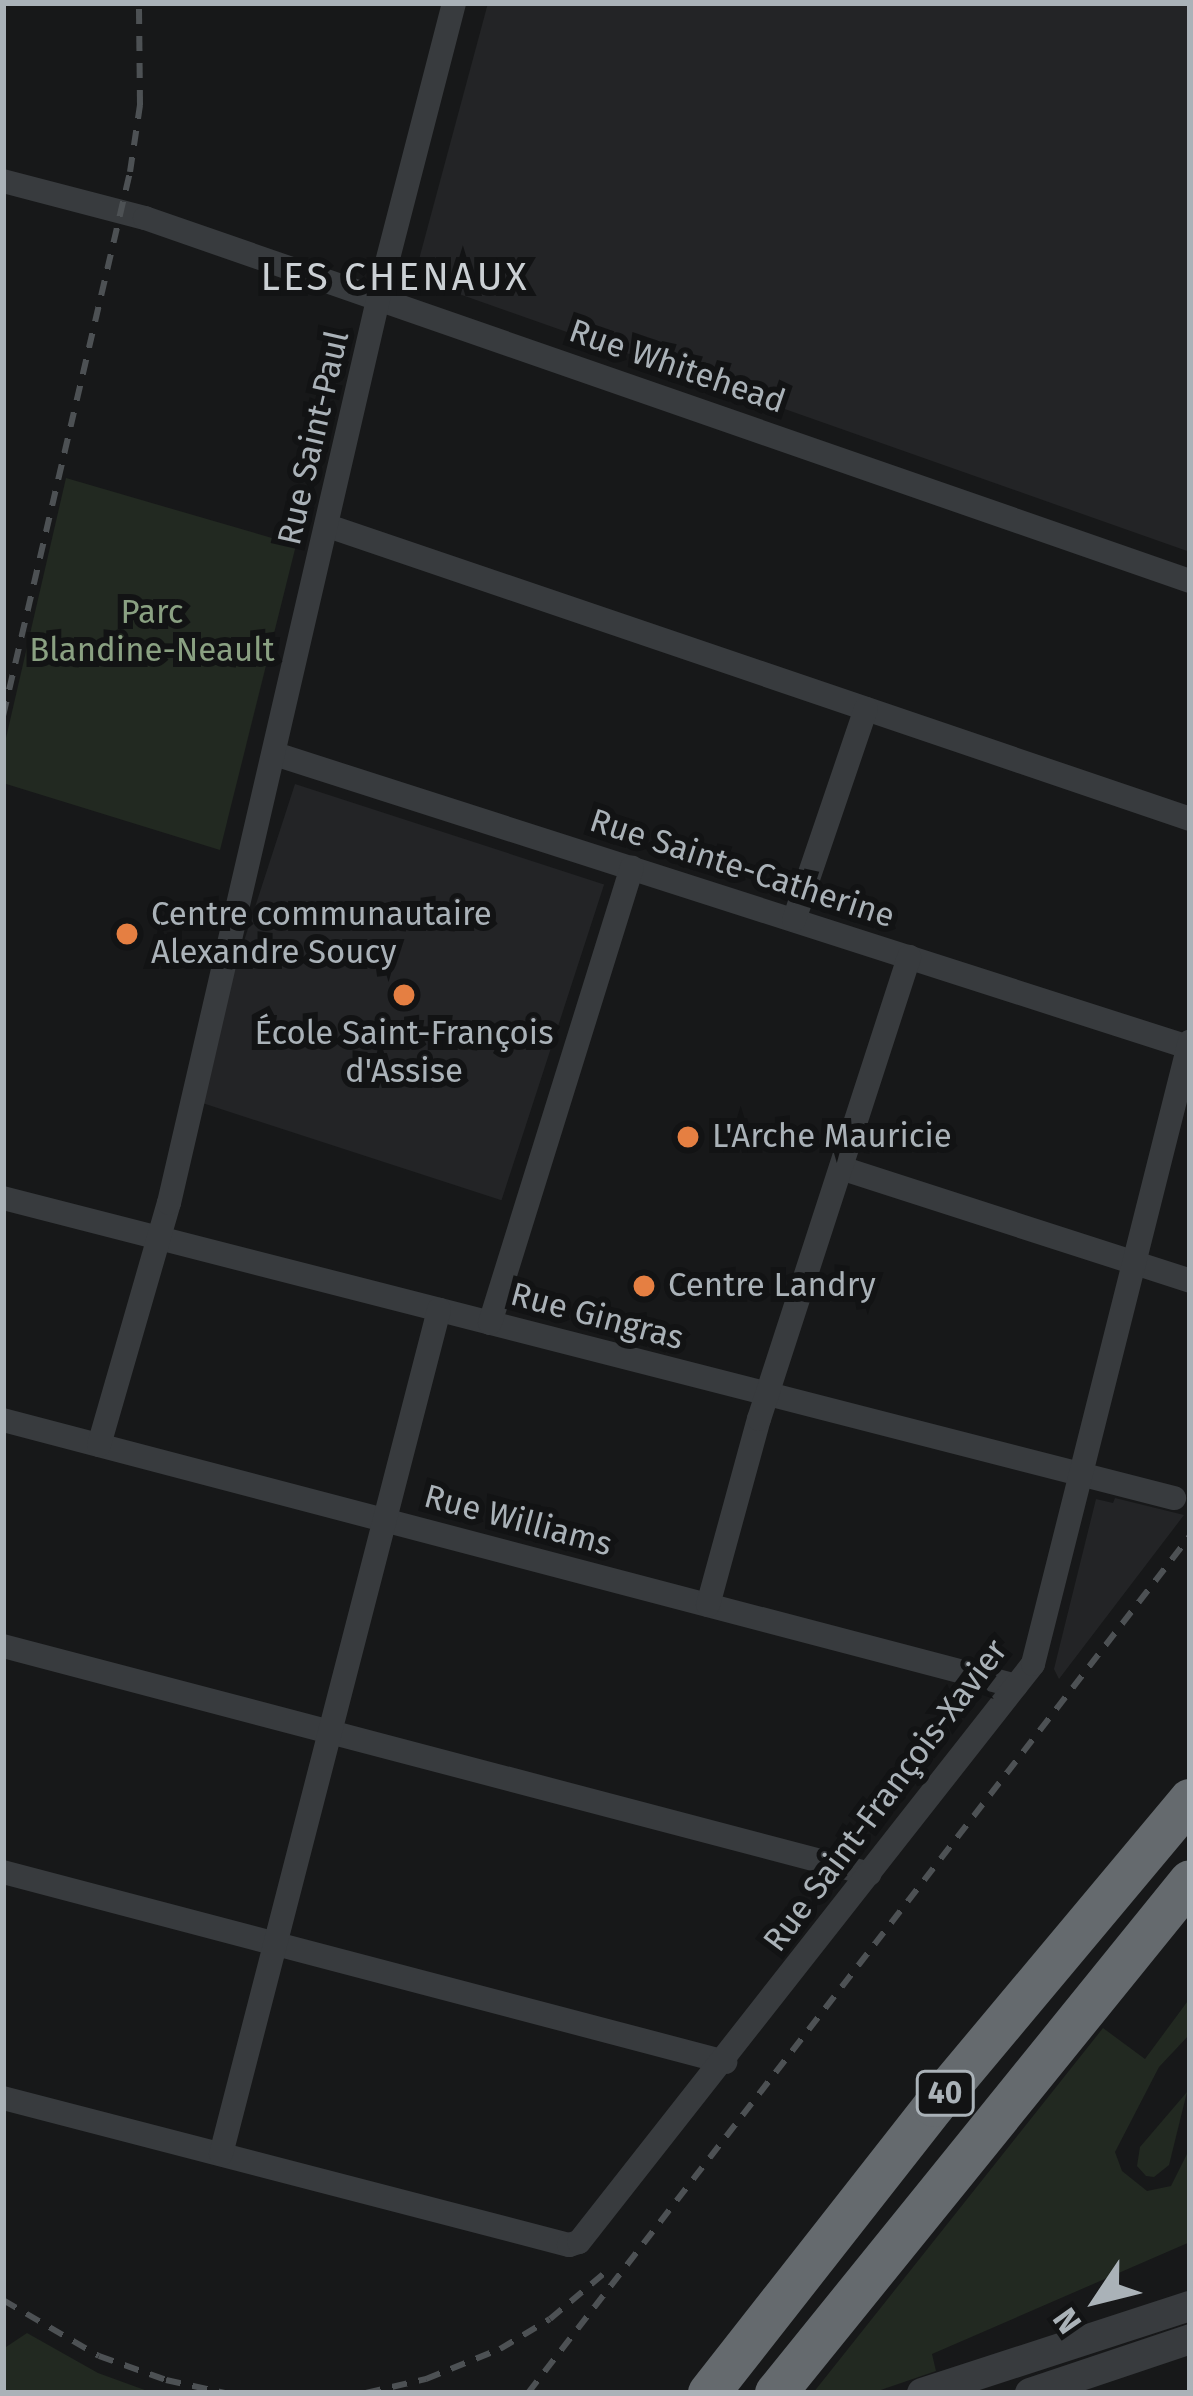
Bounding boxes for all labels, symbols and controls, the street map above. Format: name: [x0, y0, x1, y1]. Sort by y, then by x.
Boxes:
district label: LES CHENAUX: [260, 254, 530, 300]
street label: Rue Whitehead: [564, 312, 790, 422]
street label: Rue Saint-Paul: [270, 327, 358, 549]
park label: Parc Blandine-Neault: [29, 593, 275, 671]
street label: Rue Sainte-Catherine: [585, 801, 899, 937]
place label: Centre communautaire Alexandre Soucy: [151, 895, 492, 973]
marker: Centre communautaire Alexandre Soucy: [114, 921, 140, 947]
marker: École Saint-François d'Assise: [391, 982, 417, 1008]
place label: École Saint-François d'Assise: [254, 1014, 554, 1092]
place label: L'Arche Mauricie: [712, 1117, 952, 1157]
marker: L'Arche Mauricie: [675, 1124, 701, 1150]
place label: Centre Landry: [668, 1266, 876, 1306]
marker: Centre Landry: [631, 1273, 657, 1299]
street label: Rue Gingras: [506, 1275, 688, 1359]
street label: Rue Williams: [420, 1477, 616, 1565]
street label: Rue Saint-François-Xavier: [756, 1632, 1016, 1960]
road number: 40: [915, 2069, 975, 2117]
north arrow: [1037, 2240, 1157, 2360]
text: N: [1045, 2300, 1090, 2341]

